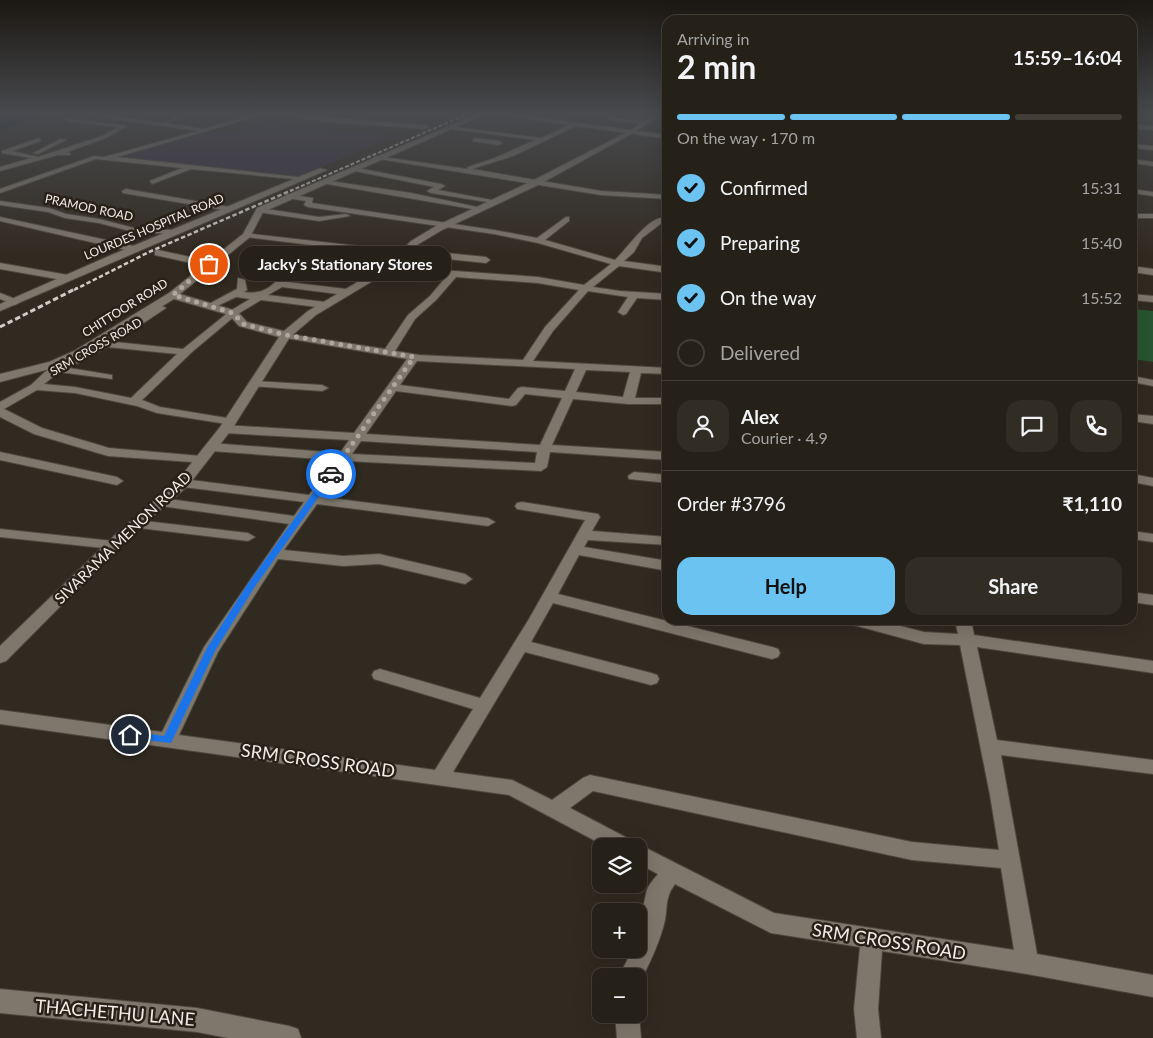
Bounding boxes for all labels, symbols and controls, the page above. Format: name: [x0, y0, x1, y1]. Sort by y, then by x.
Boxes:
text: Arriving in: [677, 29, 750, 48]
text: 15:59–16:04: [1013, 46, 1122, 69]
text: 2 min: [677, 47, 756, 86]
text: On the way · 170 m: [677, 128, 815, 147]
icon: check: [677, 174, 705, 202]
text: Confirmed: [720, 176, 808, 199]
text: 15:31: [1081, 178, 1122, 197]
street label: LOURDES HOSPITAL ROAD: [82, 190, 226, 263]
street label: PRAMOD ROAD: [44, 191, 135, 224]
icon: check: [677, 229, 705, 257]
text: Preparing: [720, 231, 800, 254]
text: 15:40: [1081, 233, 1122, 252]
pin: [188, 243, 230, 285]
callout: Jacky's Stationary Stores: [239, 246, 452, 282]
icon: bag: [195, 250, 223, 278]
text: Jacky's Stationary Stores: [257, 254, 433, 273]
street label: CHITTOOR ROAD: [79, 275, 170, 340]
icon: check: [677, 284, 705, 312]
text: On the way: [720, 286, 816, 309]
text: 15:52: [1081, 288, 1122, 307]
street label: SRM CROSS ROAD: [47, 314, 144, 379]
text: Delivered: [720, 341, 800, 364]
button: person: [677, 400, 729, 452]
button: chat: [1006, 400, 1058, 452]
button: phone: [1070, 400, 1122, 452]
text: Alex: [741, 405, 779, 428]
text: Courier · 4.9: [741, 428, 828, 447]
courier: [306, 449, 356, 499]
icon: car: [317, 460, 345, 488]
street label: SIVARAMA MENON ROAD: [50, 467, 194, 607]
text: Order #3796: [677, 492, 786, 515]
text: ₹1,110: [1062, 492, 1122, 515]
button: Help: [677, 557, 895, 615]
button: Share: [905, 557, 1122, 615]
pin: [109, 714, 151, 756]
icon: home: [116, 721, 144, 749]
street label: SRM CROSS ROAD: [240, 738, 397, 782]
map controls: [592, 838, 647, 1023]
button: layers: [592, 838, 647, 893]
button: +: [592, 903, 647, 958]
street label: SRM CROSS ROAD: [811, 918, 968, 964]
button: −: [592, 968, 647, 1023]
street label: THACHETHU LANE: [34, 994, 196, 1030]

